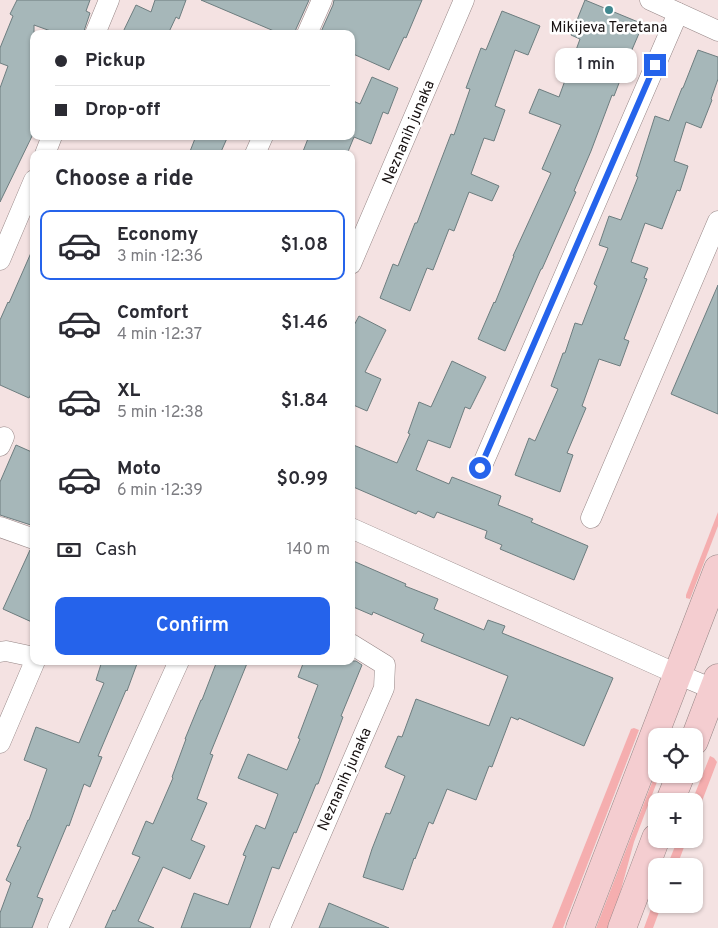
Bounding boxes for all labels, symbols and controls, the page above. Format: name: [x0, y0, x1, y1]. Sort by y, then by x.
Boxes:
marker: Mikijeva Teretana: [603, 4, 615, 16]
place label: Mikijeva Teretana: [551, 19, 667, 38]
callout: 1 min: [555, 48, 638, 82]
text: Pickup: [85, 49, 145, 73]
route end: [644, 54, 666, 76]
text: 1 min: [577, 55, 615, 75]
street label: Neznanih junaka: [379, 78, 440, 187]
text: Drop-off: [85, 98, 160, 122]
text: Choose a ride: [55, 166, 193, 193]
icon: car: [57, 223, 102, 268]
text: Economy: [117, 223, 198, 247]
text: $1.08: [280, 233, 328, 257]
text: 3 min · 12:36: [117, 247, 203, 267]
icon: car: [57, 301, 102, 346]
text: Comfort: [117, 301, 189, 325]
text: $1.46: [281, 311, 328, 335]
text: 4 min · 12:37: [117, 325, 202, 345]
icon: car: [57, 379, 102, 424]
text: XL: [117, 379, 140, 403]
text: $1.84: [281, 389, 328, 413]
text: 5 min · 12:38: [117, 403, 204, 423]
icon: car: [57, 457, 102, 502]
text: Moto: [117, 457, 161, 481]
route start: [469, 457, 491, 479]
text: $0.99: [277, 467, 328, 491]
text: 6 min · 12:39: [117, 481, 203, 501]
icon: cash: [55, 536, 83, 564]
text: Cash: [95, 538, 137, 562]
text: 140 m: [287, 540, 330, 560]
button: Confirm: [55, 597, 330, 655]
street label: Neznanih junaka: [314, 725, 377, 834]
map controls: [648, 728, 703, 913]
button: locate: [648, 728, 703, 783]
button: +: [648, 793, 703, 848]
button: −: [648, 858, 703, 913]

